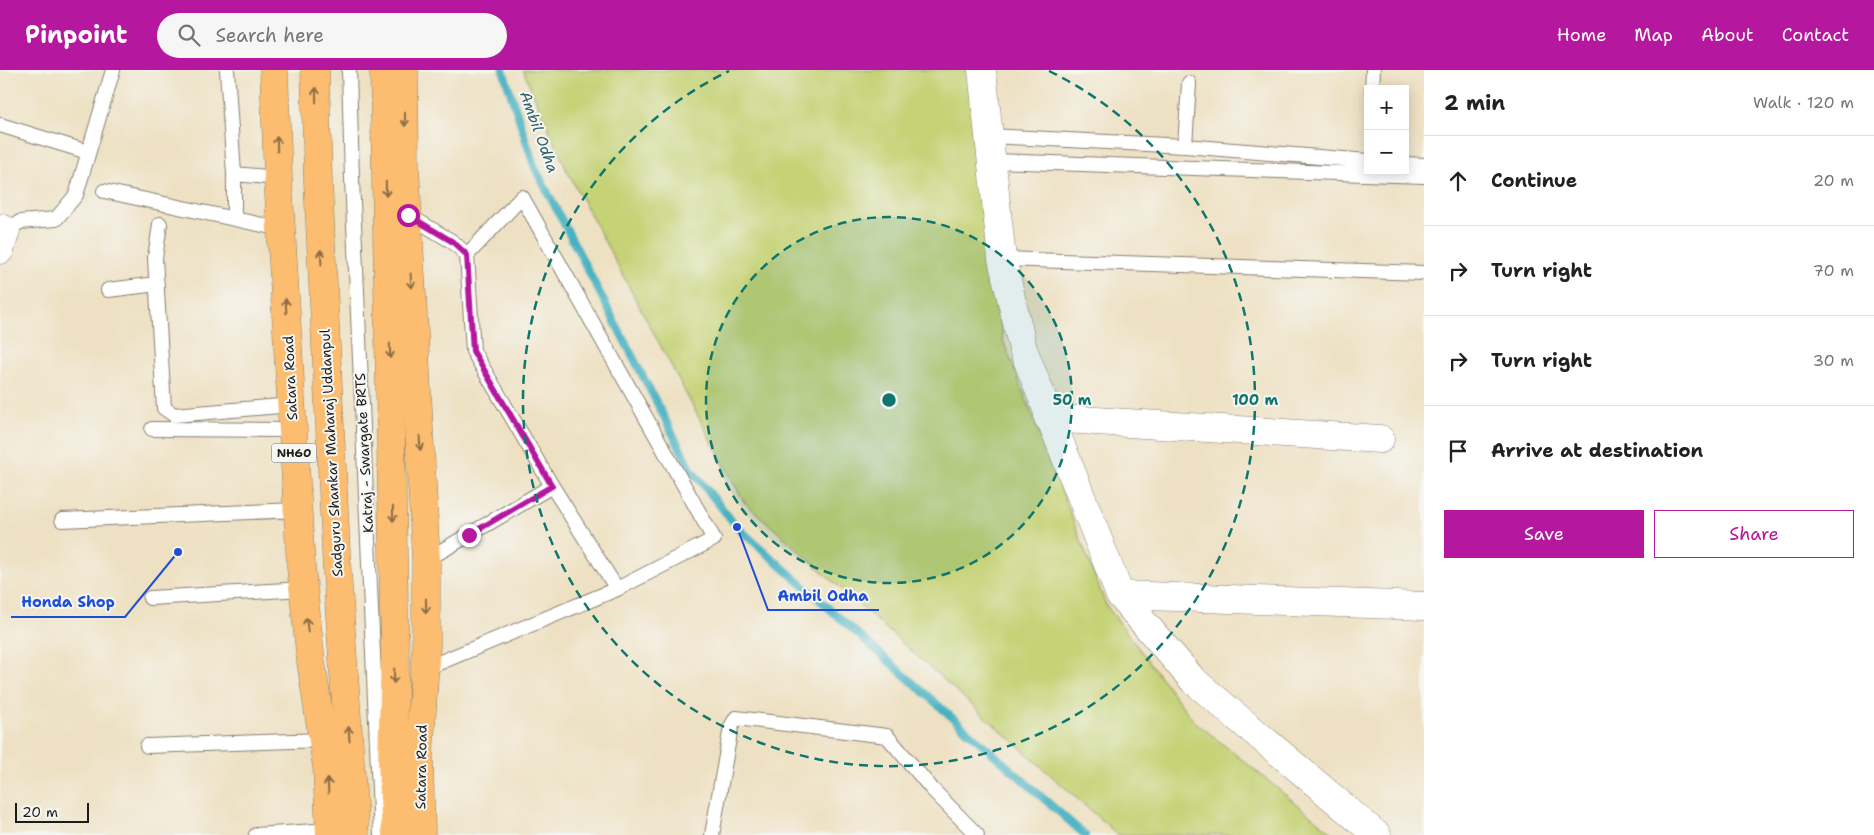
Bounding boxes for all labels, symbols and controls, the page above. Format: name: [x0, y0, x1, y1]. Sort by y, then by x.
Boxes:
search box: [157, 13, 507, 58]
text: Pinpoint: [25, 19, 127, 51]
icon: search: [175, 21, 203, 49]
text: Search here: [215, 23, 324, 48]
text: Home: [1557, 23, 1606, 47]
text: Map: [1634, 23, 1673, 47]
text: About: [1701, 23, 1754, 47]
text: Contact: [1782, 23, 1849, 47]
map controls: [1364, 85, 1409, 175]
button: +: [1364, 85, 1409, 130]
one-way arrow: [311, 87, 321, 104]
water label: Ambil Odha: [515, 88, 563, 176]
text: 2 min: [1444, 89, 1505, 117]
text: Walk · 120 m: [1753, 92, 1854, 113]
one-way arrow: [400, 110, 410, 126]
button: −: [1364, 130, 1409, 175]
one-way arrow: [272, 136, 282, 152]
icon: ahead: [1444, 167, 1472, 195]
text: Continue: [1491, 168, 1577, 193]
text: 20 m: [1813, 170, 1854, 191]
one-way arrow: [381, 180, 391, 196]
route start: [397, 204, 420, 227]
one-way arrow: [317, 250, 326, 266]
icon: right: [1444, 257, 1472, 285]
text: Turn right: [1491, 258, 1592, 283]
text: 70 m: [1813, 260, 1854, 281]
one-way arrow: [407, 273, 416, 289]
one-way arrow: [281, 298, 290, 314]
street label: Sadguru Shankar Maharaj Uddanpul: [315, 328, 346, 577]
street label: Satara Road: [279, 335, 301, 421]
one-way arrow: [385, 343, 394, 359]
icon: right: [1444, 347, 1472, 375]
text: Turn right: [1491, 348, 1592, 373]
text: 30 m: [1813, 350, 1854, 371]
street label: Katraj - Swargate BRTS: [351, 372, 377, 533]
text: 50 m: [1053, 390, 1092, 410]
text: 100 m: [1232, 390, 1278, 410]
centre of rings: [880, 391, 898, 409]
one-way arrow: [416, 435, 425, 451]
icon: arrive: [1444, 437, 1472, 465]
text: Arrive at destination: [1491, 438, 1703, 463]
road number: NH60: [272, 443, 316, 462]
one-way arrow: [388, 505, 398, 521]
button: Save: [1444, 510, 1644, 558]
button: Share: [1654, 510, 1854, 558]
route end: [458, 524, 481, 547]
callout: Ambil Odha: [768, 580, 879, 610]
text: Ambil Odha: [777, 586, 869, 606]
callout: Honda Shop: [11, 587, 125, 617]
text: Honda Shop: [21, 592, 115, 612]
one-way arrow: [421, 597, 431, 613]
one-way arrow: [302, 618, 312, 634]
one-way arrow: [390, 668, 399, 684]
street label: Satara Road: [411, 724, 431, 810]
one-way arrow: [345, 726, 354, 742]
one-way arrow: [323, 779, 332, 795]
scale bar: [15, 800, 89, 823]
text: 20 m: [22, 803, 58, 821]

